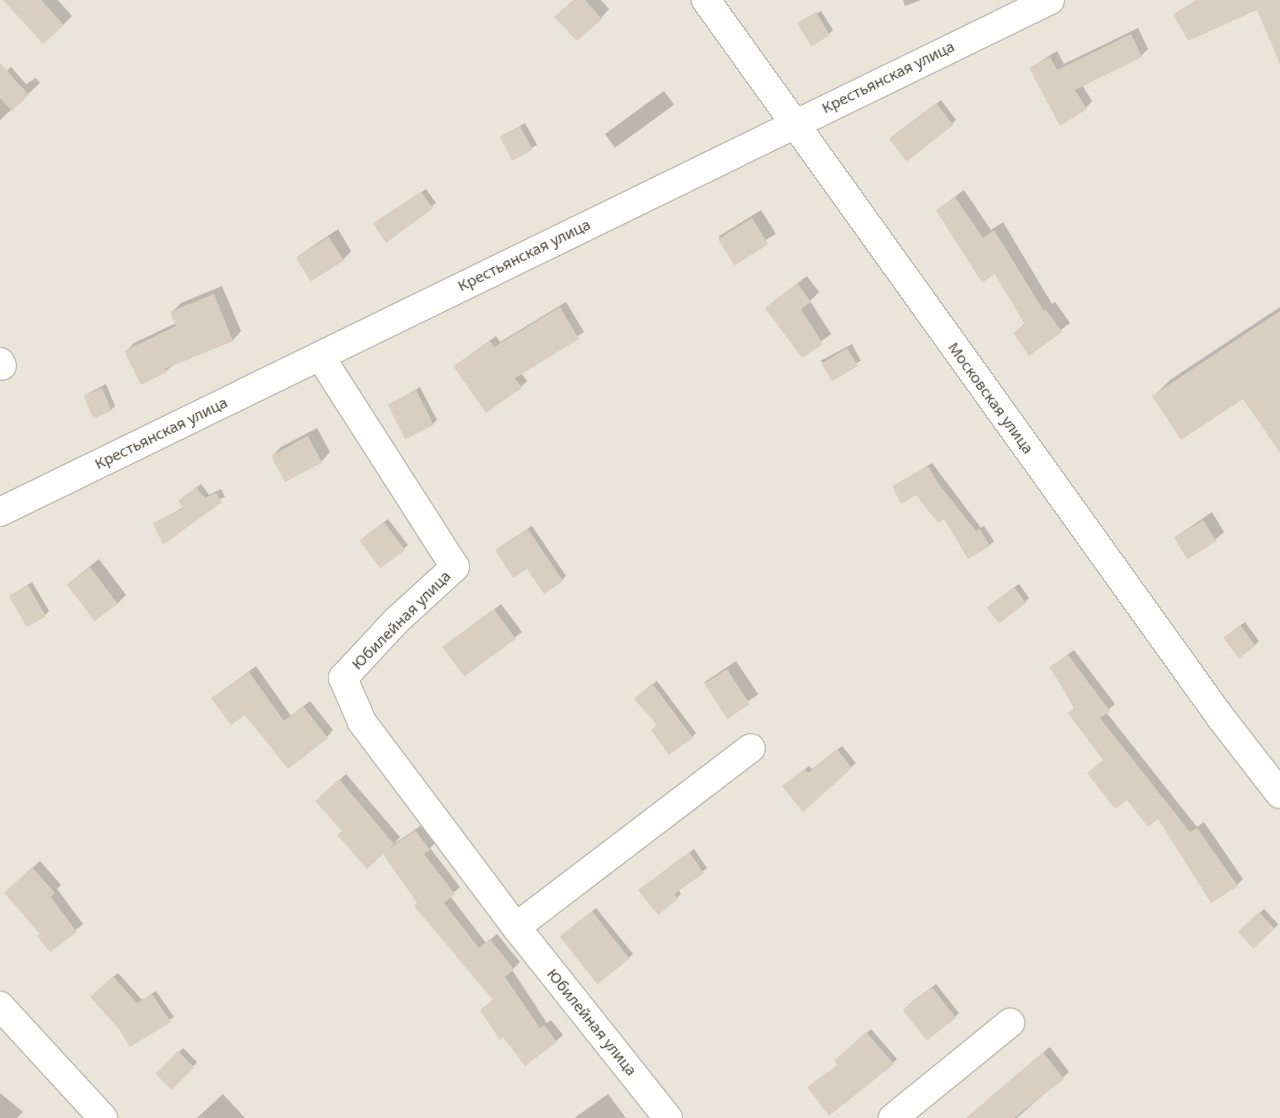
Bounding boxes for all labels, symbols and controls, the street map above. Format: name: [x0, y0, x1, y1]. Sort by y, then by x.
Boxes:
street label: Крестьянская улица: [819, 37, 957, 117]
street label: Крестьянская улица: [455, 215, 593, 295]
street label: Московская улица: [945, 339, 1037, 457]
street label: Крестьянская улица: [92, 393, 230, 473]
street label: Юбилейная улица: [348, 567, 454, 673]
street label: Юбилейная улица: [543, 965, 641, 1079]

